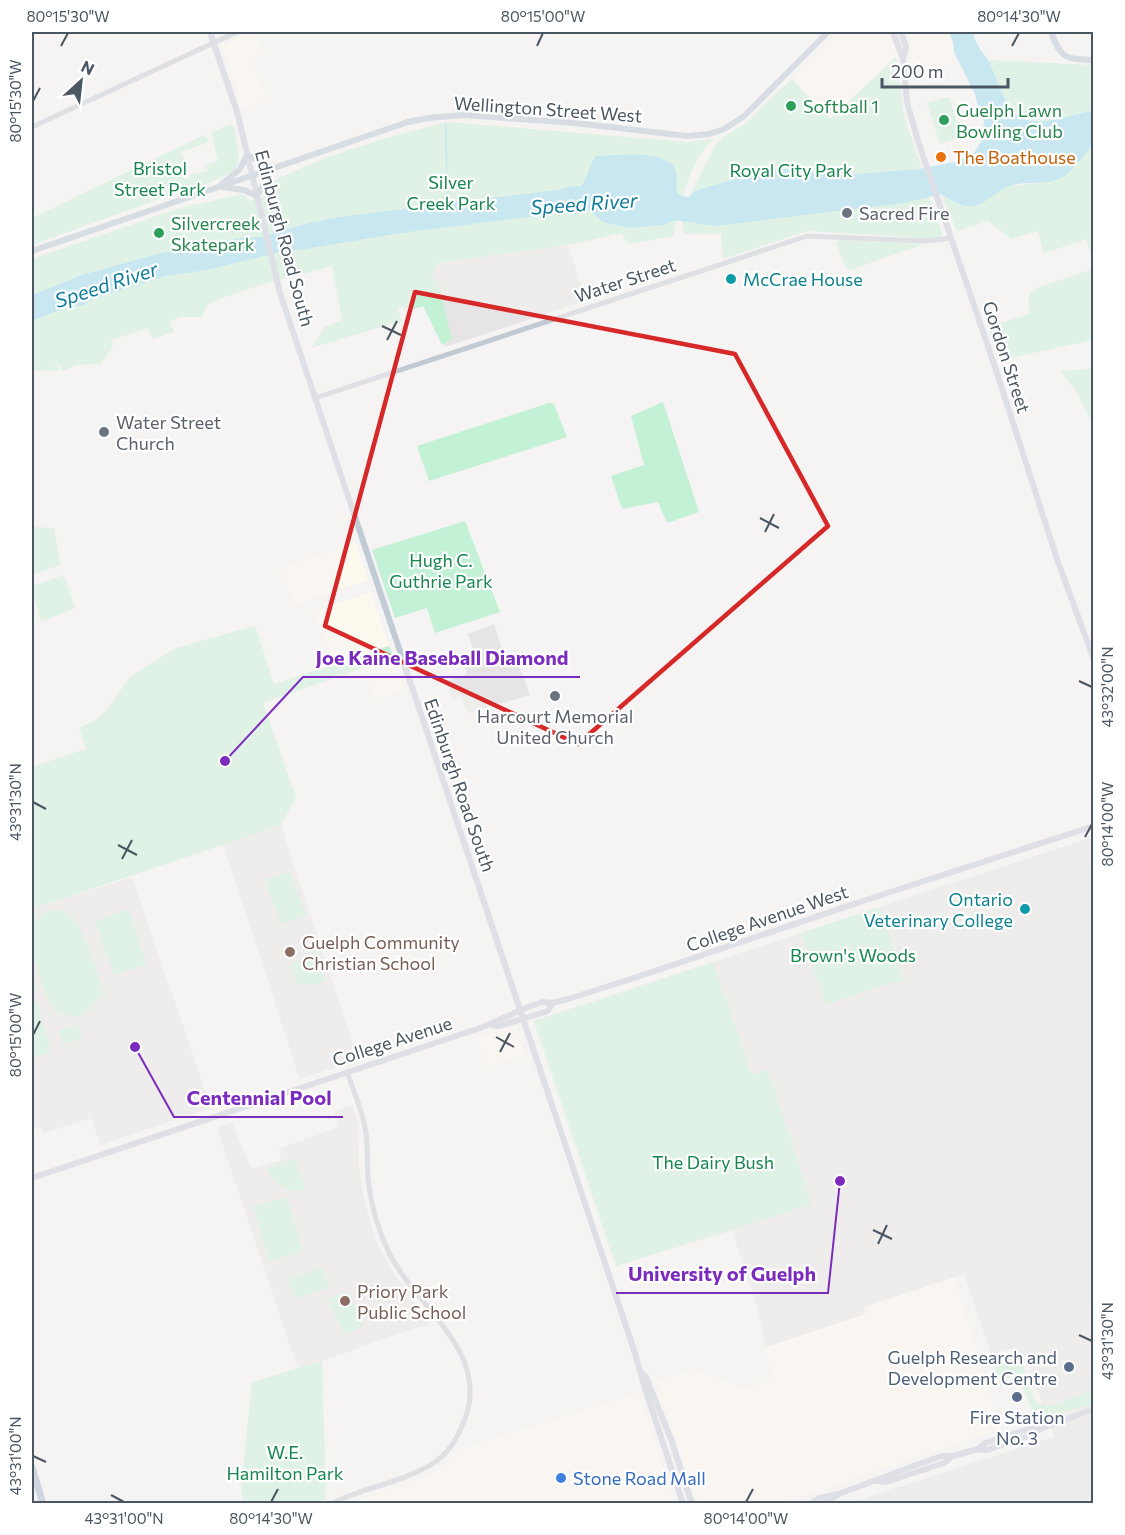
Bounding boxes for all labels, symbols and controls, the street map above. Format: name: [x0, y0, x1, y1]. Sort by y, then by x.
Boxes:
text: 80°15'30"W: [26, 7, 110, 25]
text: 80°15'00"W: [501, 7, 585, 25]
text: 80°14'30"W: [977, 7, 1061, 25]
north arrow: [51, 51, 111, 111]
scale bar: [882, 51, 1008, 89]
text: N: [78, 56, 98, 78]
text: 80°15'30"W: [6, 59, 24, 143]
text: 200 m: [891, 60, 944, 82]
street label: Wellington Street West: [453, 91, 643, 127]
place label: Softball 1: [803, 95, 879, 117]
marker: Softball 1: [784, 99, 798, 113]
place label: Guelph Lawn Bowling Club: [956, 99, 1063, 142]
marker: Guelph Lawn Bowling Club: [937, 113, 951, 127]
place label: The Boathouse: [953, 146, 1076, 168]
street label: Edinburgh Road South: [251, 147, 319, 329]
marker: The Boathouse: [934, 150, 948, 164]
park label: Bristol Street Park: [114, 157, 206, 200]
park label: Royal City Park: [729, 159, 853, 181]
park label: Silver Creek Park: [406, 171, 496, 214]
water label: Speed River: [530, 187, 639, 219]
place label: Sacred Fire: [859, 202, 949, 224]
marker: Sacred Fire: [840, 206, 854, 220]
place label: Silvercreek Skatepark: [171, 212, 261, 255]
marker: Silvercreek Skatepark: [152, 226, 166, 240]
street label: Water Street: [572, 253, 678, 307]
water label: Speed River: [51, 256, 162, 312]
place label: McCrae House: [743, 268, 863, 290]
marker: McCrae House: [724, 272, 738, 286]
street label: Gordon Street: [979, 298, 1035, 416]
place label: Water Street Church: [116, 411, 221, 454]
marker: Water Street Church: [97, 425, 111, 439]
park label: Hugh C. Guthrie Park: [389, 549, 493, 592]
callout: Joe Kaine Baseball Diamond: [303, 639, 580, 677]
text: Joe Kaine Baseball Diamond: [316, 645, 568, 669]
text: 43°32'00"N: [1098, 647, 1116, 727]
marker: Harcourt Memorial United Church: [548, 689, 562, 703]
street label: Edinburgh Road South: [420, 695, 500, 875]
place label: Harcourt Memorial United Church: [477, 705, 633, 748]
text: 43°31'30"N: [6, 763, 24, 841]
text: 80°14'00"W: [1098, 782, 1116, 866]
street label: College Avenue West: [683, 880, 851, 956]
place label: Ontario Veterinary College: [864, 888, 1013, 931]
marker: Ontario Veterinary College: [1018, 902, 1032, 916]
place label: Guelph Community Christian School: [302, 931, 460, 974]
park label: Brown's Woods: [790, 944, 916, 966]
marker: Guelph Community Christian School: [283, 945, 297, 959]
text: 80°15'00"W: [6, 993, 24, 1077]
street label: College Avenue: [330, 1011, 454, 1071]
callout: Centennial Pool: [174, 1079, 343, 1117]
text: Centennial Pool: [186, 1085, 332, 1109]
park label: The Dairy Bush: [652, 1151, 774, 1173]
callout: University of Guelph: [616, 1255, 828, 1293]
text: University of Guelph: [628, 1261, 816, 1285]
place label: Priory Park Public School: [357, 1280, 466, 1323]
marker: Priory Park Public School: [338, 1294, 352, 1308]
text: 43°31'30"N: [1098, 1302, 1116, 1380]
place label: Guelph Research and Development Centre: [888, 1346, 1057, 1389]
marker: Guelph Research and Development Centre: [1062, 1360, 1076, 1374]
marker: Fire Station No. 3: [1010, 1390, 1024, 1404]
place label: Fire Station No. 3: [969, 1406, 1065, 1449]
text: 43°31'00"N: [6, 1416, 24, 1496]
park label: W.E. Hamilton Park: [226, 1441, 344, 1484]
place label: Stone Road Mall: [573, 1467, 706, 1489]
marker: Stone Road Mall: [554, 1471, 568, 1485]
text: 43°31'00"N: [84, 1509, 164, 1527]
text: 80°14'30"W: [229, 1509, 313, 1527]
text: 80°14'00"W: [704, 1509, 788, 1527]

